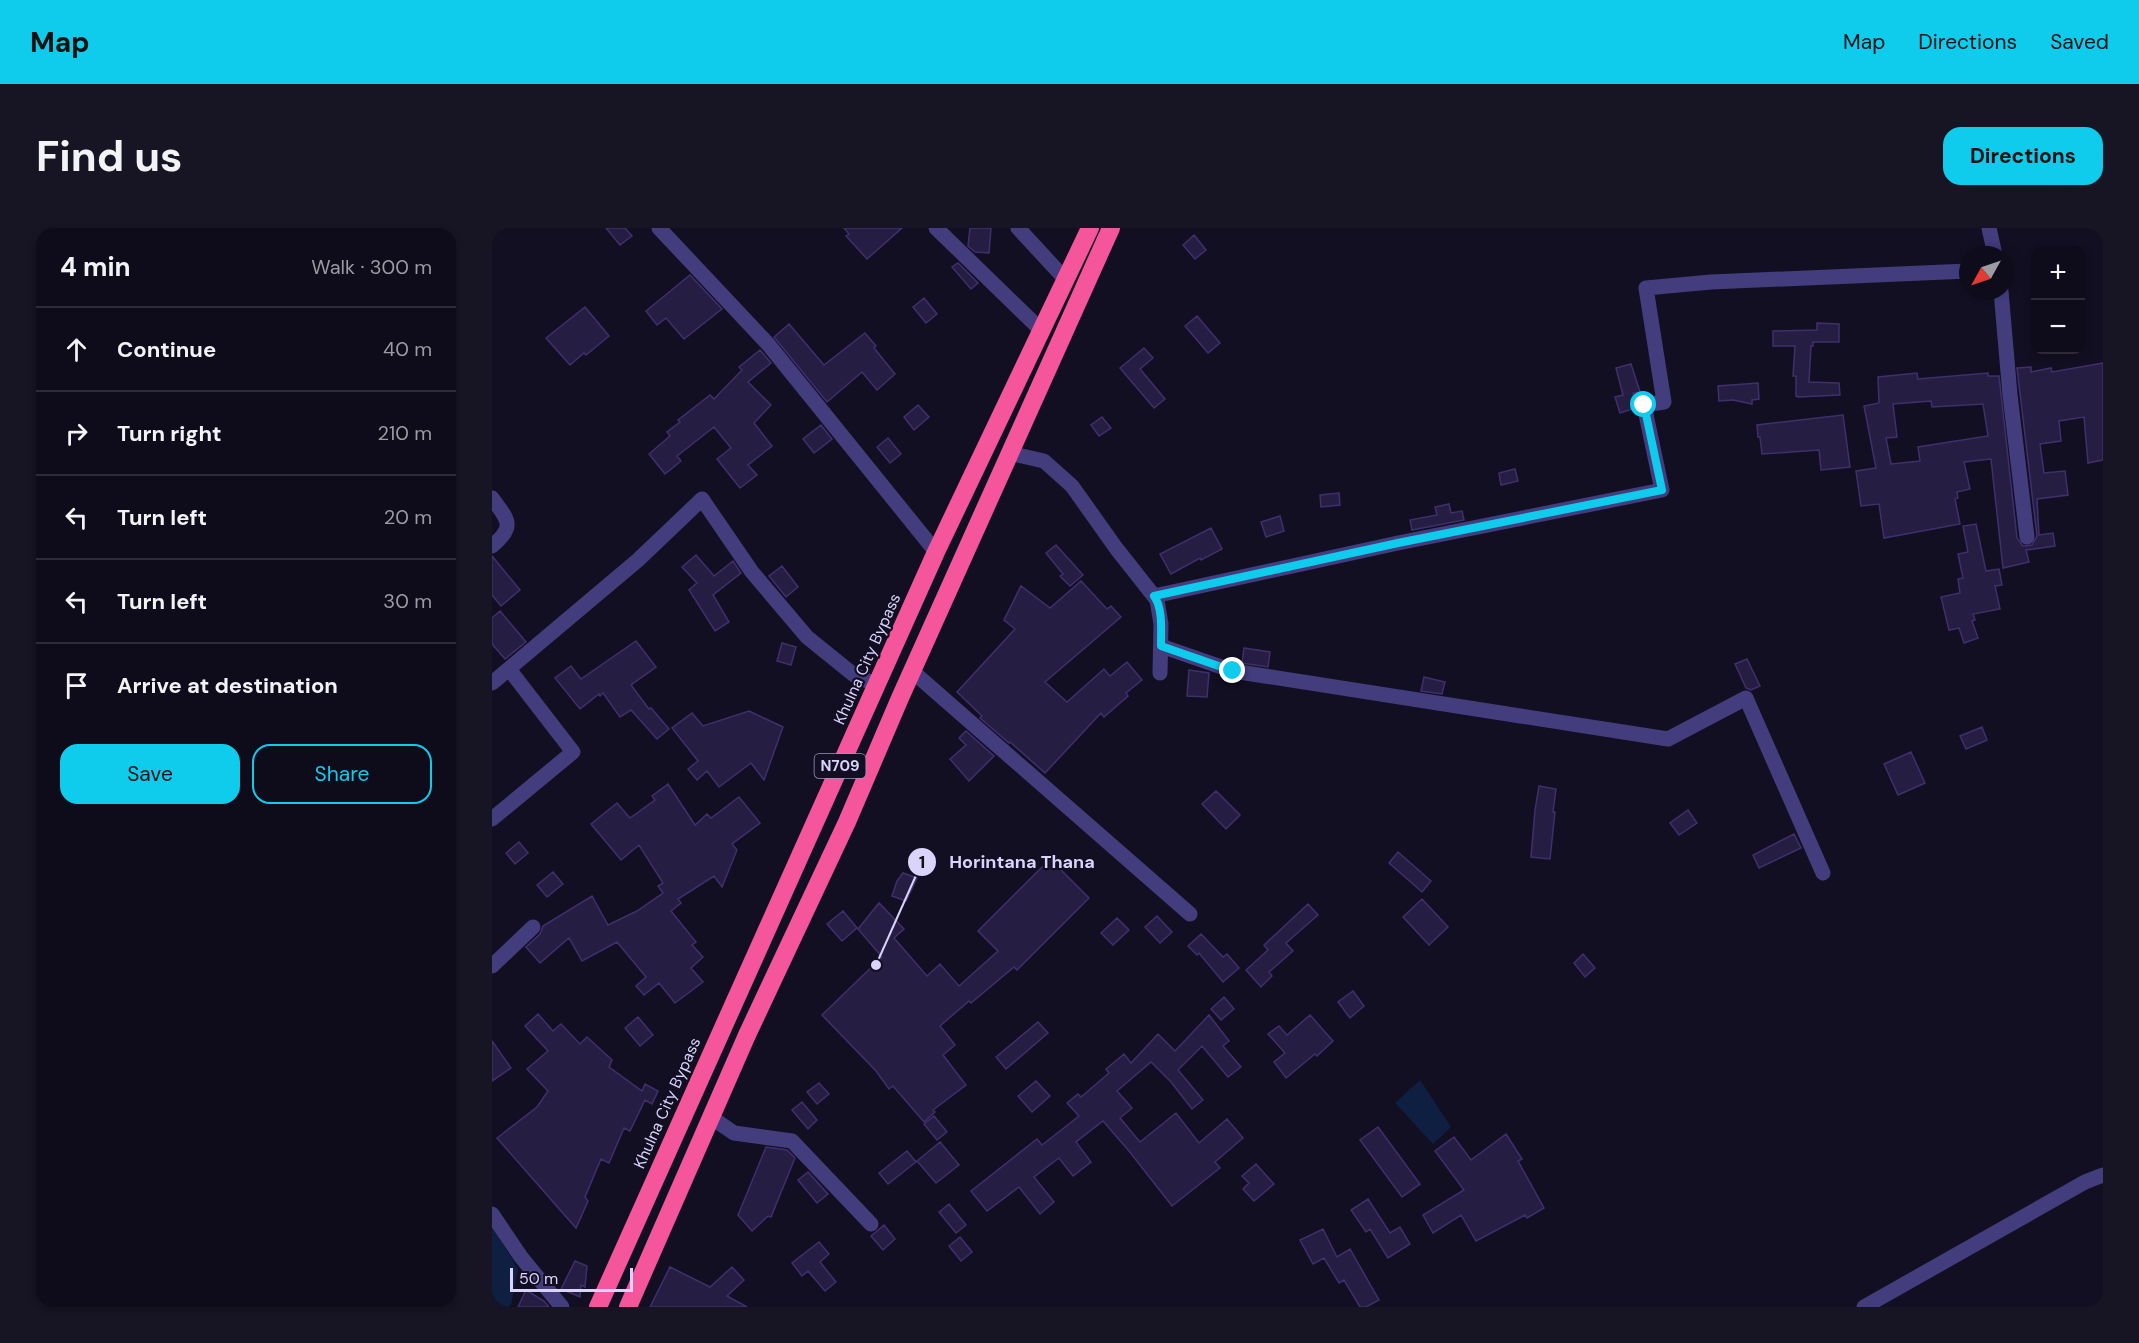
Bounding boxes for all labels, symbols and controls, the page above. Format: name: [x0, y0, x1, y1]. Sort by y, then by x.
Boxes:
text: Map: [30, 24, 90, 61]
text: Map: [1843, 28, 1885, 56]
text: Directions: [1918, 28, 2017, 56]
text: Saved: [2050, 28, 2109, 56]
button: Directions: [1943, 127, 2103, 185]
text: Find us: [36, 129, 182, 184]
north arrow: [1959, 246, 2013, 300]
map controls: [2031, 246, 2085, 354]
button: +: [2031, 246, 2085, 300]
text: 4 min: [60, 250, 131, 284]
text: Walk · 300 m: [311, 254, 432, 280]
button: −: [2031, 300, 2085, 354]
icon: ahead: [60, 333, 93, 366]
text: Continue: [117, 335, 216, 364]
text: 40 m: [383, 336, 432, 362]
route start: [1630, 391, 1656, 417]
icon: right: [60, 417, 93, 450]
text: Turn right: [117, 419, 222, 448]
text: 210 m: [377, 420, 432, 446]
icon: left: [60, 501, 93, 534]
text: Turn left: [117, 503, 207, 532]
text: 20 m: [384, 504, 432, 530]
icon: left: [60, 585, 93, 618]
text: Turn left: [117, 587, 207, 616]
text: 30 m: [383, 588, 432, 614]
street label: Khulna City Bypass: [829, 590, 905, 728]
route end: [1219, 657, 1245, 683]
icon: arrive: [60, 669, 93, 702]
text: Arrive at destination: [117, 671, 338, 700]
button: Save: [60, 744, 240, 804]
button: Share: [252, 744, 432, 804]
road number: N709: [814, 754, 866, 778]
callout: Horintana Thana: [907, 844, 1106, 880]
text: 1: [919, 850, 925, 874]
text: Horintana Thana: [949, 850, 1095, 874]
street label: Khulna City Bypass: [629, 1034, 705, 1172]
scale bar: [510, 1265, 633, 1292]
text: 50 m: [519, 1268, 558, 1289]

